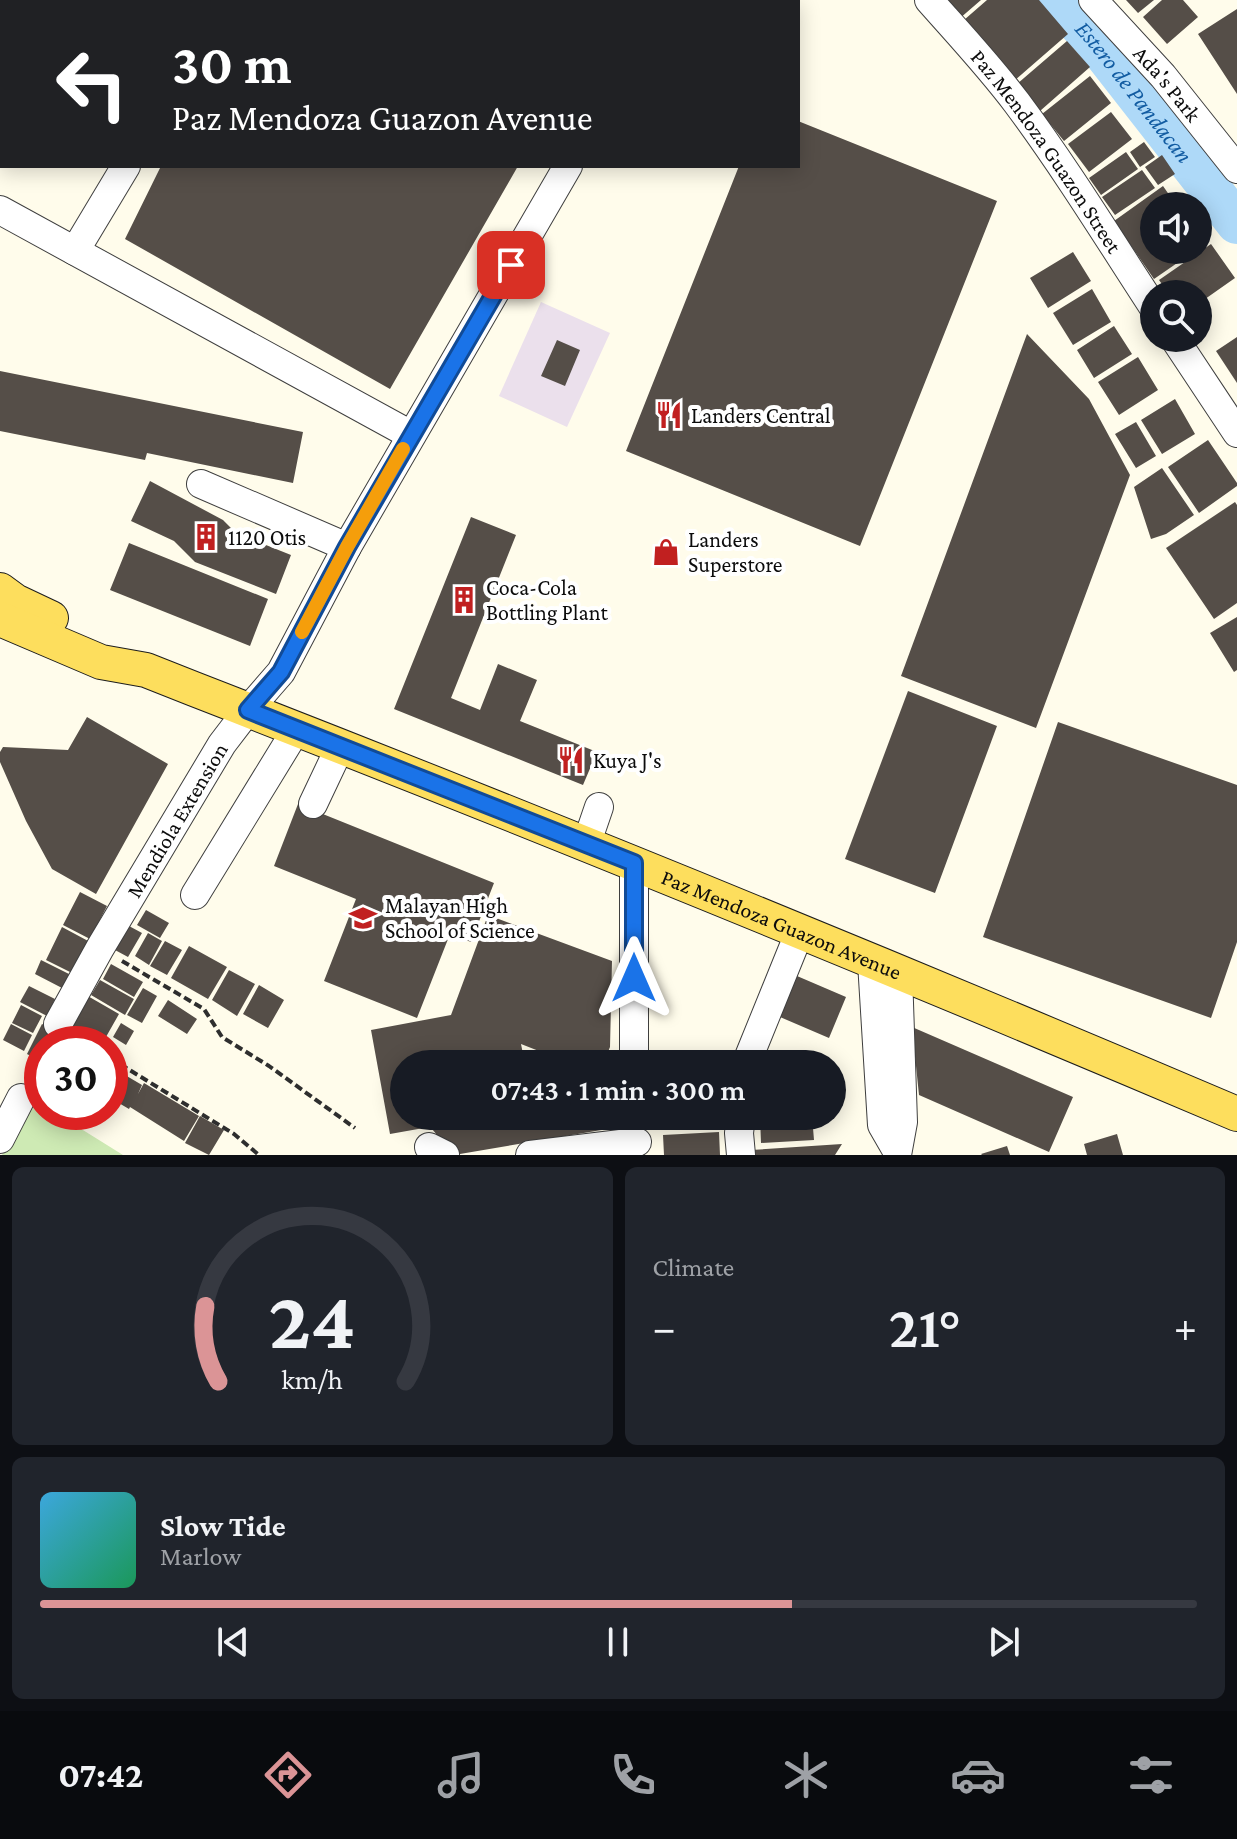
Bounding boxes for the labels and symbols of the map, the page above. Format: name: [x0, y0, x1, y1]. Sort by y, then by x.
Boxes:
water label: Estero de Pandacan: [1070, 15, 1199, 168]
street label: Ada's Park: [1128, 41, 1206, 127]
street label: Paz Mendoza Guazon Street: [966, 45, 1127, 258]
pin: [477, 231, 545, 299]
restaurant icon: Landers Central: [654, 400, 684, 430]
place label: Landers Central: [691, 403, 831, 428]
building icon: 1120 Otis: [191, 522, 221, 552]
place label: 1120 Otis: [228, 525, 306, 550]
place label: Landers Superstore: [688, 527, 783, 577]
shop icon: Landers Superstore: [651, 537, 681, 567]
place label: Coca-Cola Bottling Plant: [486, 575, 608, 625]
building icon: Coca-Cola Bottling Plant: [449, 585, 479, 615]
street label: Mendiola Extension: [121, 738, 233, 902]
restaurant icon: Kuya J's: [556, 745, 586, 775]
place label: Kuya J's: [593, 748, 662, 773]
street label: Paz Mendoza Guazon Avenue: [658, 864, 905, 985]
place label: Malayan High School of Science: [385, 893, 535, 943]
school or university icon: Malayan High School of Science: [348, 903, 378, 933]
position arrow: [592, 936, 676, 1020]
speed limit sign: 30: [24, 1026, 128, 1130]

